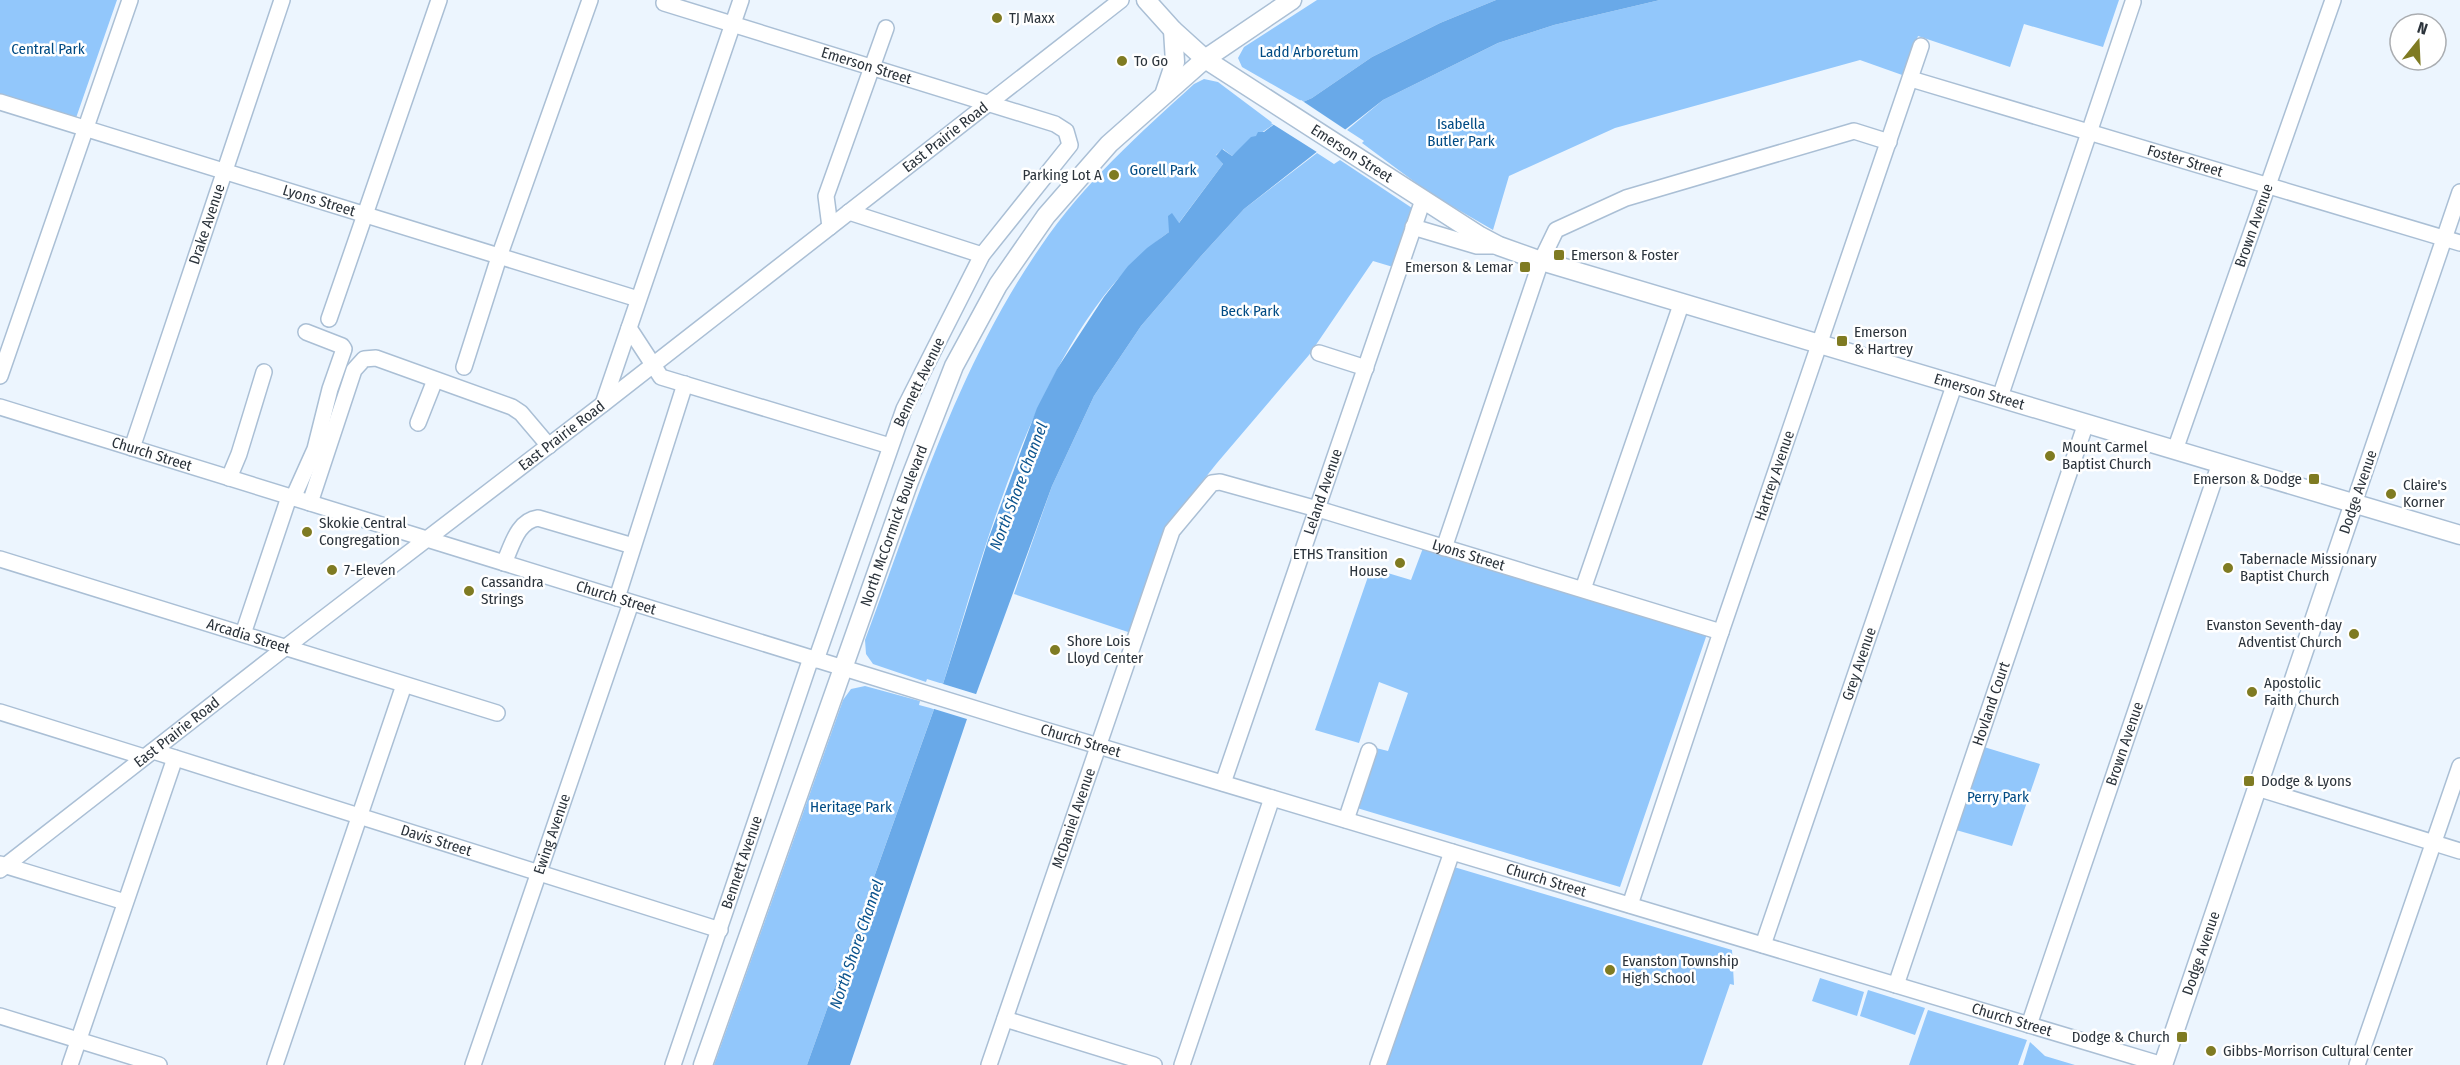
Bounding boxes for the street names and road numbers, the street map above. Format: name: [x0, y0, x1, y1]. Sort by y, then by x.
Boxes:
street label: Emerson Street: [819, 43, 914, 88]
street label: East Prairie Road: [899, 98, 992, 176]
street label: Emerson Street: [1307, 121, 1396, 186]
street label: Foster Street: [2145, 141, 2225, 181]
street label: Lyons Street: [281, 181, 358, 220]
street label: Brown Avenue: [2231, 181, 2277, 270]
street label: Drake Avenue: [185, 182, 229, 267]
street label: Bennett Avenue: [890, 334, 948, 430]
street label: Emerson Street: [1932, 370, 2027, 414]
street label: East Prairie Road: [515, 397, 608, 474]
street label: Hartrey Avenue: [1751, 428, 1798, 523]
street label: Church Street: [110, 433, 194, 475]
street label: North McCormick Boulevard: [856, 442, 931, 609]
street label: Leland Avenue: [1300, 446, 1346, 537]
street label: Dodge Avenue: [2335, 448, 2381, 536]
street label: Lyons Street: [1430, 535, 1507, 574]
street label: Church Street: [574, 577, 659, 618]
street label: Arcadia Street: [205, 615, 292, 657]
street label: Grey Avenue: [1838, 625, 1880, 703]
street label: Hovland Court: [1969, 659, 2014, 748]
street label: East Prairie Road: [130, 693, 223, 771]
street label: Brown Avenue: [2102, 700, 2147, 788]
street label: Church Street: [1038, 720, 1123, 761]
street label: McDaniel Avenue: [1048, 766, 1099, 871]
street label: Ewing Avenue: [530, 791, 574, 877]
street label: Bennett Avenue: [718, 813, 766, 911]
street label: Davis Street: [399, 821, 474, 860]
street label: Church Street: [1504, 860, 1589, 901]
street label: Dodge Avenue: [2178, 909, 2224, 998]
street label: Church Street: [1969, 999, 2054, 1040]

